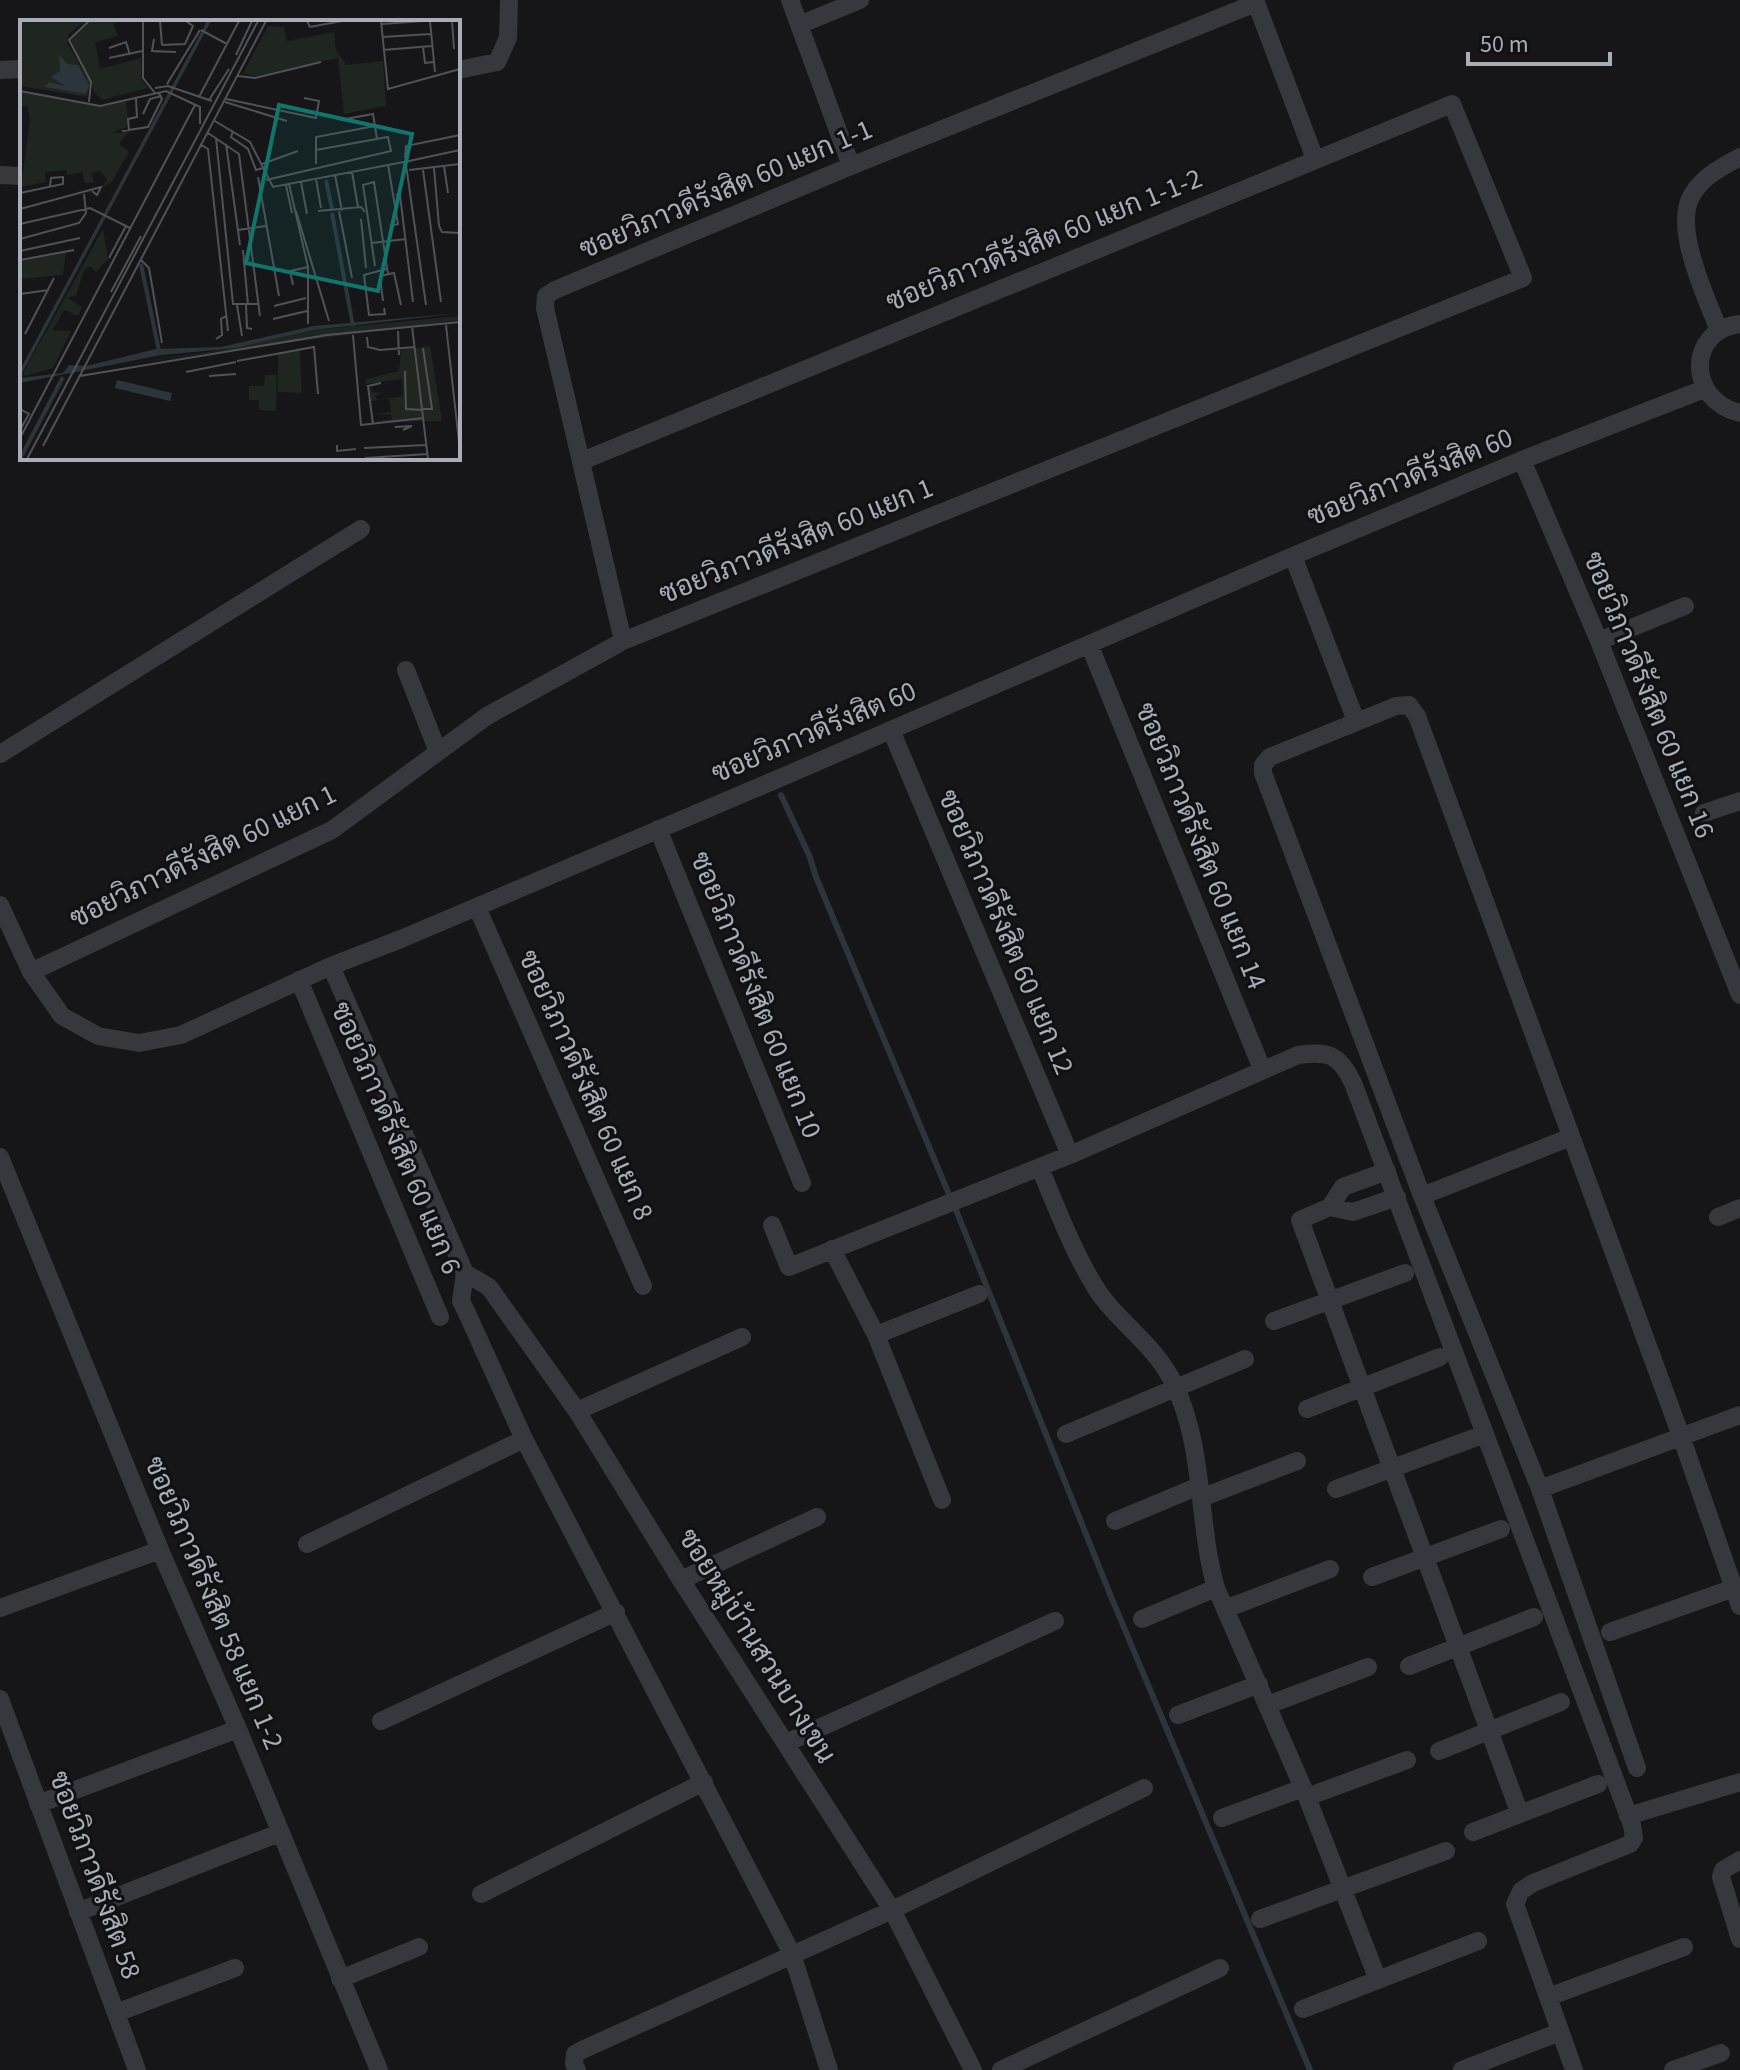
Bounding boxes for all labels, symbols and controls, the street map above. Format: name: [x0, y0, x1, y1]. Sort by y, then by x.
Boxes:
scale bar: [1468, 16, 1610, 66]
inset map: [20, 20, 460, 460]
text: 50 m: [1480, 27, 1529, 62]
street label: ซอยวิภาวดีรังสิต 60 แยก 1-1: [573, 109, 879, 269]
street label: ซอยวิภาวดีรังสิต 60 แยก 1-1-2: [880, 158, 1208, 322]
street label: ซอยวิภาวดีรังสิต 60: [1301, 417, 1519, 537]
street label: ซอยวิภาวดีรังสิต 60 แยก 1: [653, 468, 939, 614]
street label: ซอยวิภาวดีรังสิต 60 แยก 16: [1573, 546, 1725, 844]
street label: ซอยวิภาวดีรังสิต 60: [706, 671, 922, 793]
street label: ซอยวิภาวดีรังสิต 60 แยก 14: [1125, 697, 1277, 995]
street label: ซอยวิภาวดีรังสิต 60 แยก 1: [63, 774, 343, 938]
street label: ซอยวิภาวดีรังสิต 60 แยก 12: [928, 783, 1084, 1081]
street label: ซอยวิภาวดีรังสิต 60 แยก 10: [680, 846, 832, 1144]
street label: ซอยวิภาวดีรังสิต 60 แยก 8: [508, 943, 664, 1227]
street label: ซอยวิภาวดีรังสิต 60 แยก 6: [321, 996, 471, 1280]
street label: ซอยวิภาวดีรังสิต 58 แยก 1-2: [134, 1450, 294, 1756]
street label: ซอยหมู่บ้านสวนบางเขน: [668, 1521, 846, 1771]
street label: ซอยวิภาวดีรังสิต 58: [39, 1765, 151, 1985]

